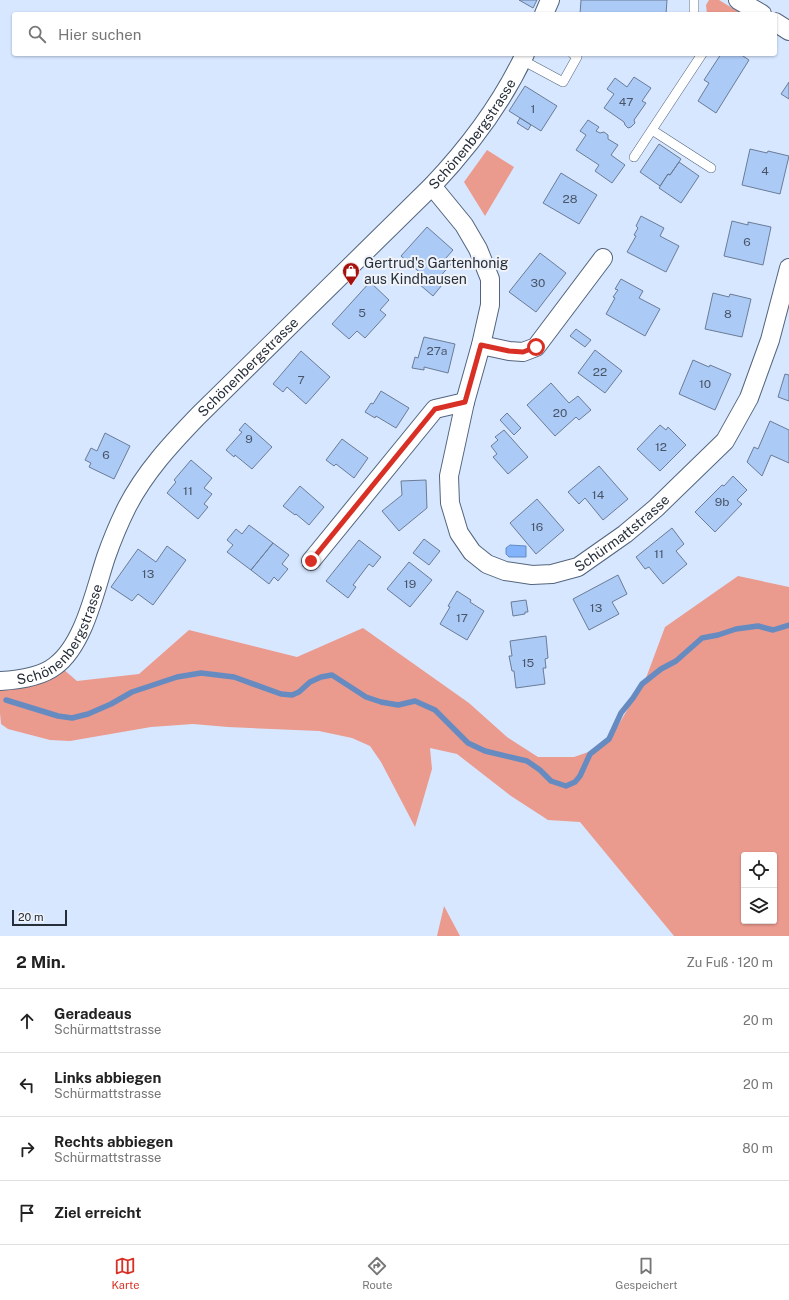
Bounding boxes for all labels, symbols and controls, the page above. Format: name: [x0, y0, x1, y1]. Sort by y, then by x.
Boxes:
search box: [12, 12, 777, 56]
icon: search: [26, 23, 48, 45]
text: Hier suchen: [58, 26, 141, 43]
street label: Schönenbergstrasse: [425, 76, 519, 192]
house number: 47: [619, 95, 633, 109]
house number: 1: [531, 102, 535, 116]
house number: 4: [761, 164, 769, 178]
house number: 28: [563, 192, 578, 206]
house number: 6: [743, 235, 751, 249]
place label: Gertrud's Gartenhonig aus Kindhausen: [364, 255, 509, 287]
shop icon: Gertrud's Gartenhonig aus Kindhausen: [341, 261, 361, 286]
house number: 30: [531, 276, 545, 290]
house number: 5: [358, 306, 366, 320]
house number: 8: [724, 307, 732, 321]
street label: Schönenbergstrasse: [194, 314, 302, 420]
route start: [527, 338, 545, 356]
house number: 27a: [427, 344, 448, 358]
house number: 22: [593, 365, 607, 379]
house number: 7: [297, 373, 305, 387]
house number: 10: [699, 377, 711, 391]
house number: 20: [553, 406, 567, 420]
house number: 9: [245, 432, 253, 446]
house number: 12: [655, 440, 667, 454]
house number: 6: [102, 448, 110, 462]
house number: 11: [183, 484, 193, 498]
house number: 14: [592, 488, 605, 502]
street label: Schürmattstrasse: [571, 491, 673, 575]
house number: 9b: [715, 495, 729, 509]
house number: 16: [531, 520, 543, 534]
house number: 11: [654, 547, 664, 561]
route end: [302, 552, 320, 570]
house number: 13: [142, 567, 154, 581]
house number: 19: [404, 577, 416, 591]
street label: Schönenbergstrasse: [15, 582, 105, 687]
house number: 13: [590, 601, 602, 615]
house number: 17: [456, 611, 468, 625]
house number: 15: [522, 656, 535, 670]
map controls: [741, 852, 777, 924]
button: locate: [741, 852, 777, 888]
button: layers: [741, 888, 777, 924]
scale bar: [12, 908, 67, 927]
text: 20 m: [18, 911, 43, 923]
text: 2 Min.: [16, 952, 65, 972]
text: Zu Fuß · 120 m: [687, 955, 773, 970]
text: Geradeaus: [54, 1005, 132, 1022]
icon: ahead: [16, 1010, 38, 1032]
text: 20 m: [743, 1013, 773, 1028]
text: Schürmattstrasse: [54, 1022, 161, 1037]
text: Links abbiegen: [54, 1069, 161, 1086]
icon: left: [16, 1074, 38, 1096]
text: 20 m: [743, 1077, 773, 1092]
text: Schürmattstrasse: [54, 1086, 161, 1101]
text: Rechts abbiegen: [54, 1133, 173, 1150]
icon: right: [16, 1138, 38, 1160]
text: 80 m: [742, 1141, 773, 1156]
text: Schürmattstrasse: [54, 1150, 161, 1165]
icon: arrive: [16, 1202, 38, 1224]
text: Ziel erreicht: [54, 1204, 141, 1221]
tab: Karte: [111, 1255, 139, 1291]
tab: Route: [362, 1255, 392, 1291]
tab: Gespeichert: [615, 1255, 678, 1291]

